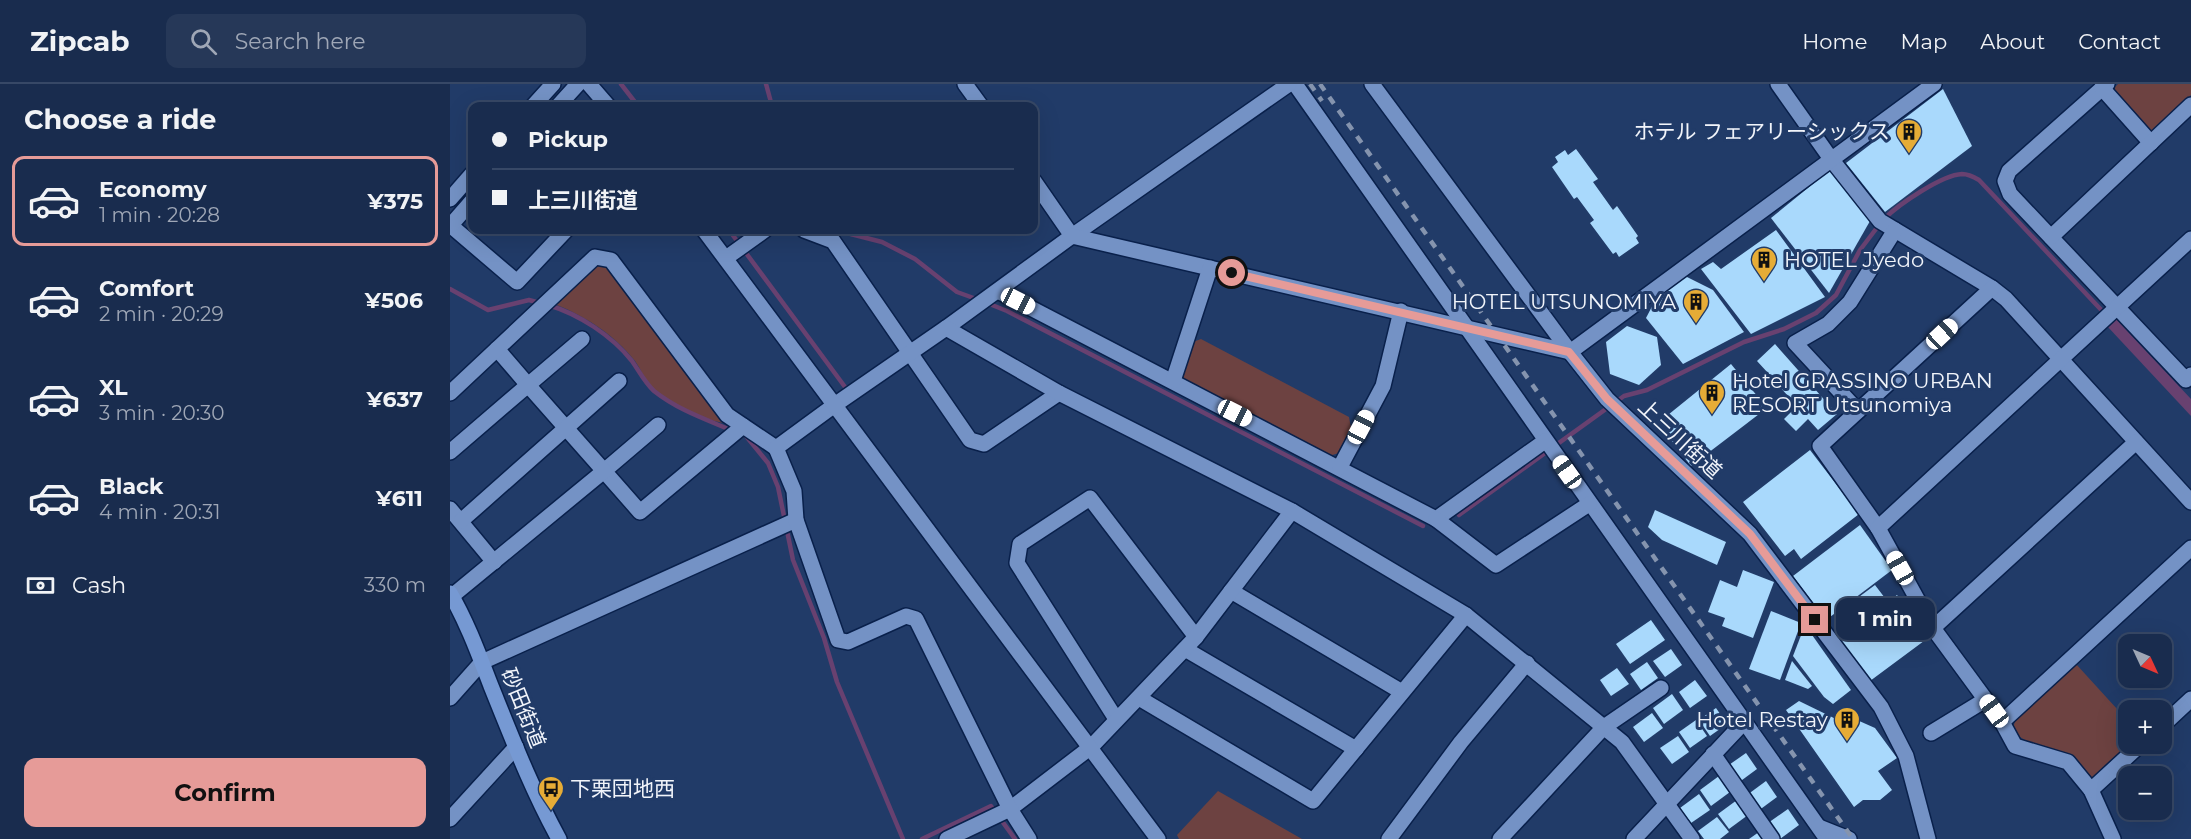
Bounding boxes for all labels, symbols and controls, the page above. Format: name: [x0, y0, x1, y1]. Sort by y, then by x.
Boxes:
search box: [166, 14, 586, 68]
text: Zipcab: [30, 24, 130, 58]
icon: search: [187, 25, 220, 58]
text: Search here: [235, 28, 366, 55]
text: Home: [1802, 29, 1867, 54]
text: Map: [1900, 29, 1947, 54]
text: About: [1980, 29, 2045, 54]
text: Contact: [2078, 29, 2161, 54]
text: Choose a ride: [24, 103, 216, 136]
building icon: ホテル フェアリーシックス: [1894, 117, 1924, 155]
place label: ホテル フェアリーシックス: [1634, 119, 1890, 144]
text: Pickup: [528, 126, 608, 153]
icon: car: [27, 174, 81, 228]
text: Economy: [99, 176, 207, 203]
text: 上三川街道: [528, 187, 638, 214]
text: ¥375: [367, 188, 423, 215]
text: 1 min · 20:28: [99, 203, 220, 227]
building icon: HOTEL Jyedo: [1749, 245, 1779, 283]
place label: HOTEL Jyedo: [1784, 247, 1924, 272]
route start: [1218, 259, 1245, 286]
icon: car: [27, 273, 81, 327]
text: Comfort: [99, 275, 194, 302]
car: [998, 285, 1038, 317]
text: ¥506: [365, 287, 423, 314]
building icon: HOTEL UTSUNOMIYA: [1681, 287, 1711, 325]
place label: HOTEL UTSUNOMIYA: [1452, 289, 1677, 314]
text: 2 min · 20:29: [99, 302, 224, 326]
car: [1923, 315, 1961, 353]
place label: Hotel GRASSINO URBAN RESORT Utsunomiya: [1732, 368, 1993, 417]
icon: car: [27, 372, 81, 426]
text: XL: [99, 374, 128, 401]
building icon: Hotel GRASSINO URBAN RESORT Utsunomiya: [1697, 378, 1727, 416]
text: ¥637: [367, 386, 423, 413]
street label: 上三川街道: [1633, 394, 1727, 484]
car: [1215, 397, 1255, 429]
text: 3 min · 20:30: [99, 401, 224, 425]
car: [1345, 407, 1377, 447]
car: [1549, 452, 1585, 492]
icon: car: [27, 471, 81, 525]
text: Black: [99, 473, 163, 500]
text: ¥611: [376, 485, 423, 512]
text: 4 min · 20:31: [99, 500, 220, 524]
car: [1883, 548, 1917, 588]
icon: cash: [24, 569, 57, 602]
text: Cash: [72, 572, 126, 599]
text: 330 m: [364, 573, 426, 597]
callout: 1 min: [1836, 599, 1935, 641]
route end: [1801, 606, 1828, 633]
text: 1 min: [1858, 607, 1913, 631]
north arrow: [2118, 634, 2172, 688]
map controls: [2118, 634, 2172, 820]
street label: 砂田街道: [496, 664, 551, 751]
car: [1976, 691, 2012, 731]
button: +: [2118, 700, 2172, 754]
building icon: Hotel Restay: [1832, 705, 1862, 743]
place label: Hotel Restay: [1696, 707, 1829, 732]
button: Confirm: [24, 758, 426, 827]
button: −: [2118, 766, 2172, 820]
bus stop icon: 下栗団地西: [536, 774, 566, 812]
place label: 下栗団地西: [570, 776, 675, 801]

